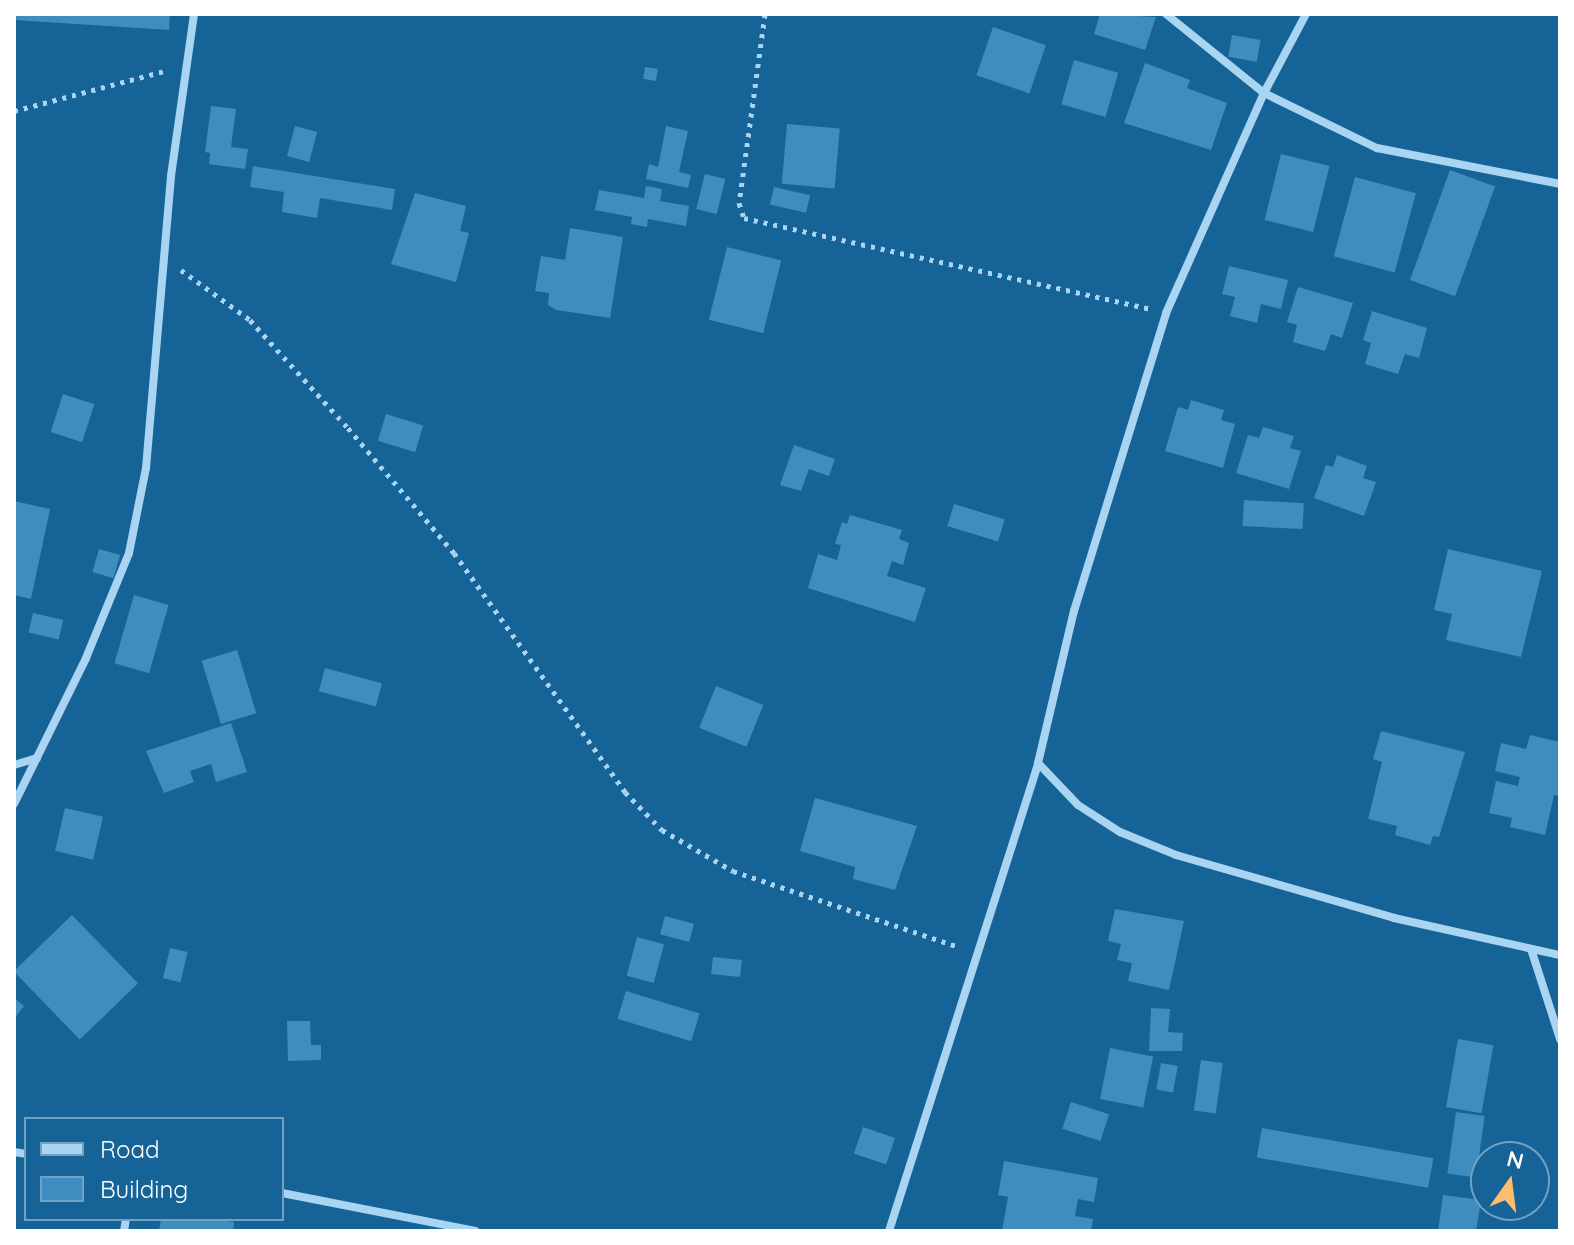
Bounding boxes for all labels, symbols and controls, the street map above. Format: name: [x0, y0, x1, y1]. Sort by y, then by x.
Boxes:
legend: [24, 1117, 284, 1221]
text: Road: [100, 1134, 160, 1164]
north arrow: [1470, 1141, 1550, 1221]
text: N: [1504, 1144, 1527, 1175]
text: Building: [100, 1174, 188, 1204]

